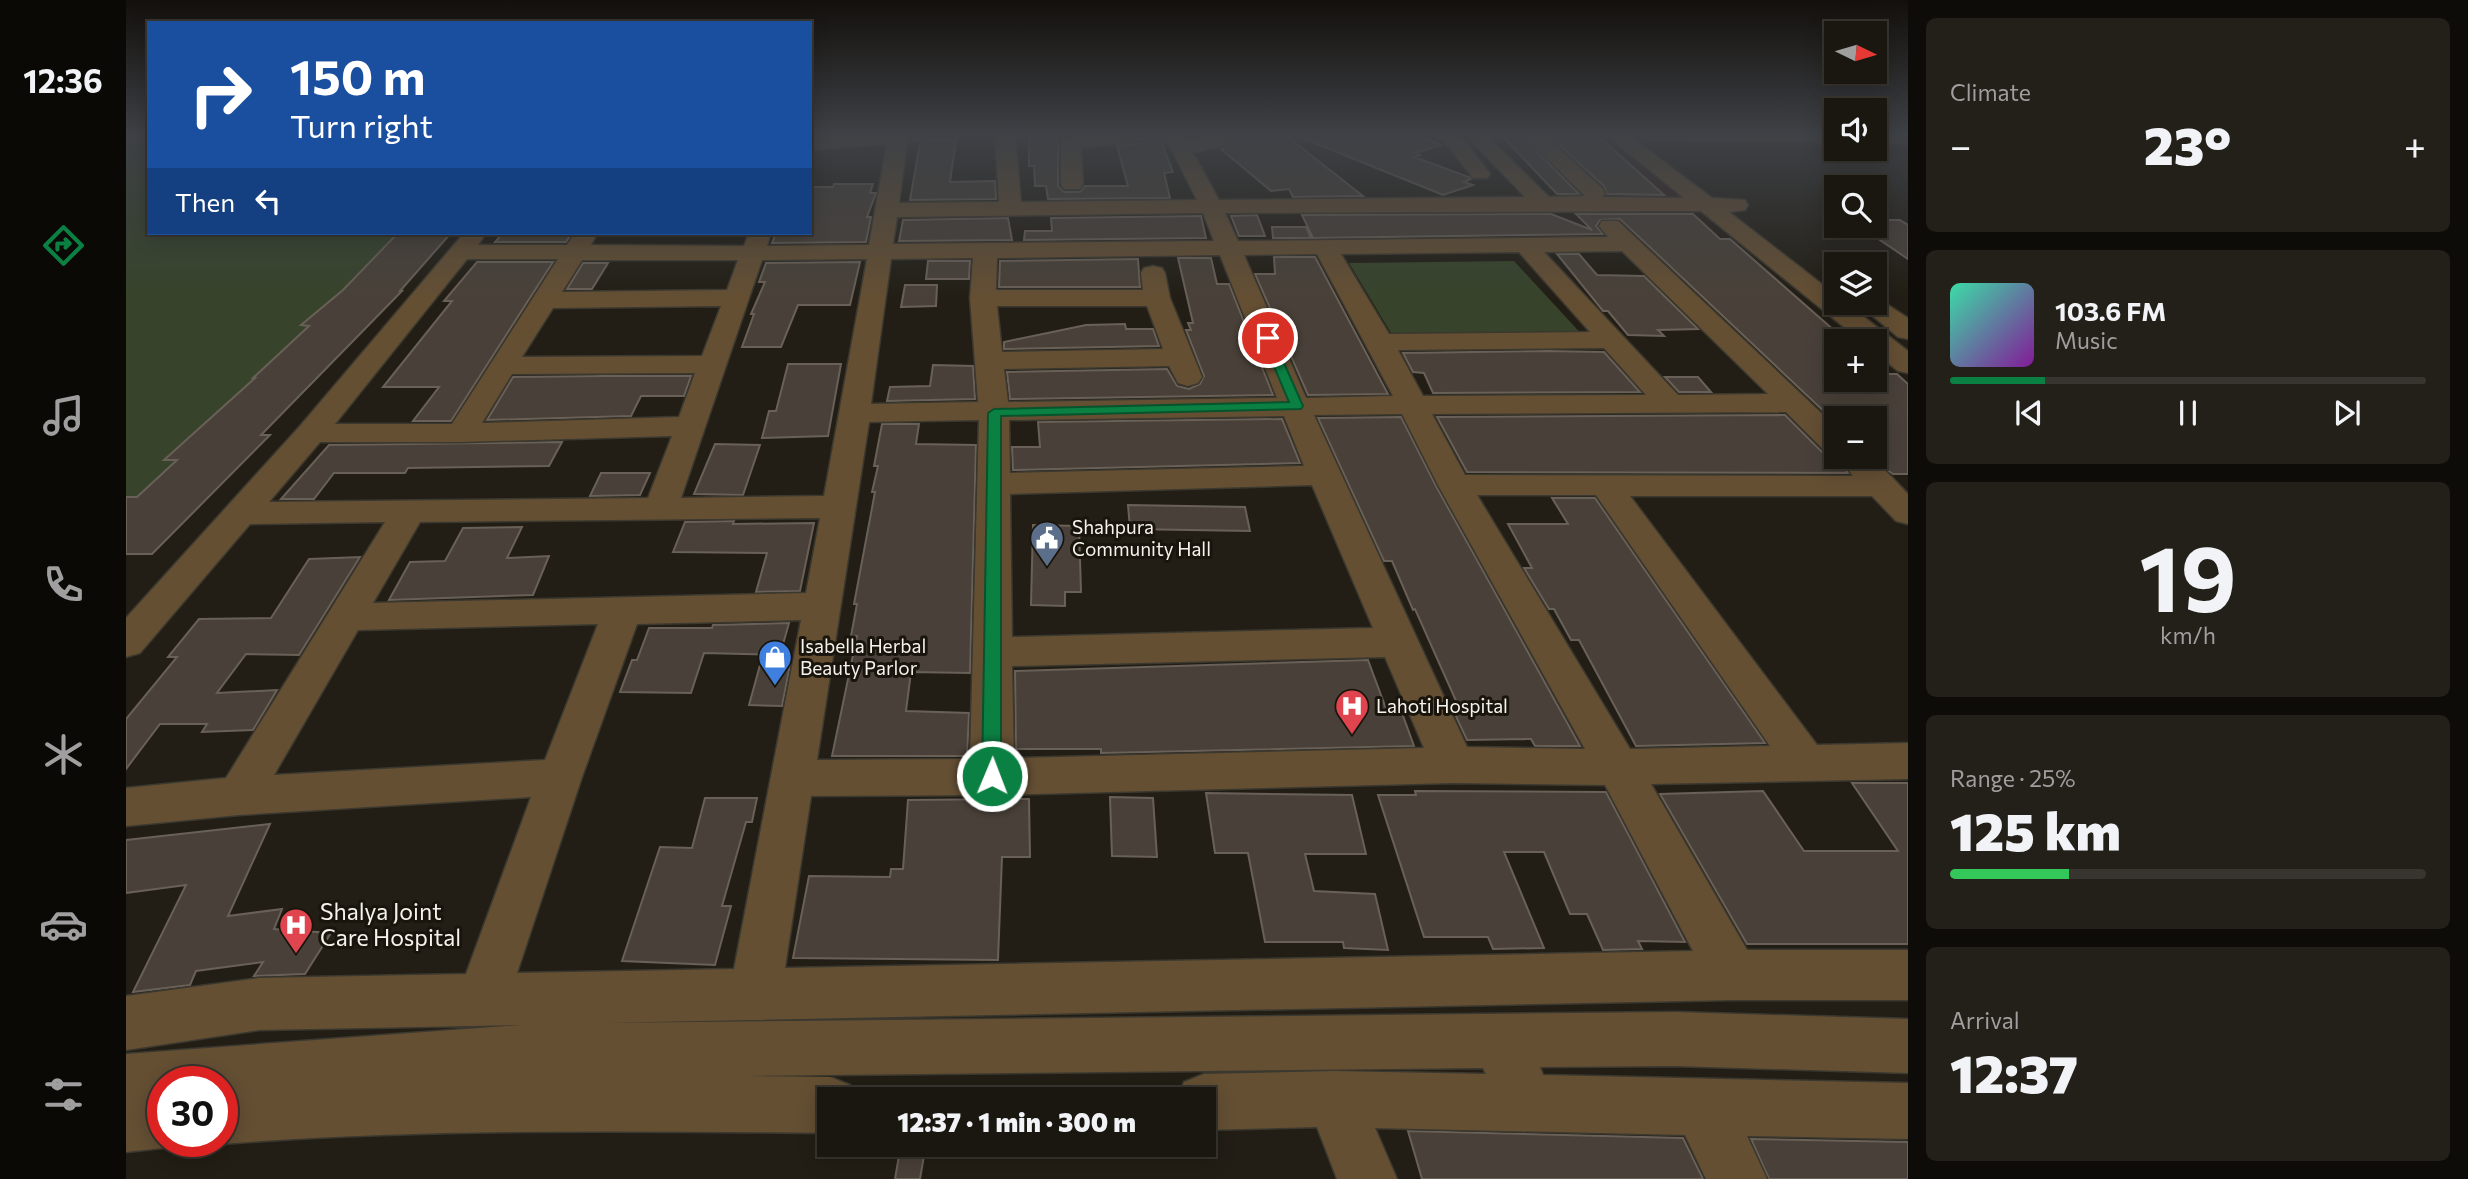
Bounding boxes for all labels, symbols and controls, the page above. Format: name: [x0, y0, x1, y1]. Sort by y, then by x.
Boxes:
north arrow: [1824, 21, 1886, 84]
map controls: [1824, 21, 1887, 469]
text: 150 m: [290, 45, 425, 105]
icon: right: [175, 49, 266, 140]
text: 12:36: [23, 60, 103, 100]
text: Climate: [1950, 78, 2031, 106]
button: sound: [1824, 98, 1887, 161]
text: Turn right: [290, 105, 433, 145]
text: 23°: [2144, 112, 2231, 176]
text: −: [1950, 121, 1972, 168]
text: +: [2404, 121, 2426, 168]
button: search: [1824, 175, 1887, 238]
icon: left: [249, 182, 287, 220]
text: Then: [175, 186, 235, 217]
icon: directions: [39, 221, 88, 270]
button: layers: [1824, 252, 1887, 315]
text: 103.6 FM: [2055, 295, 2166, 326]
pin: [1238, 308, 1298, 368]
icon: arrive: [1249, 319, 1287, 357]
text: Music: [2055, 326, 2118, 354]
button: +: [1824, 329, 1887, 392]
icon: music: [39, 391, 88, 440]
icon: previous: [2010, 394, 2048, 432]
icon: pause: [2169, 394, 2207, 432]
icon: next: [2328, 394, 2366, 432]
button: −: [1824, 406, 1887, 469]
place label: Shahpura Community Hall: [1072, 515, 1211, 560]
public building icon: Shahpura Community Hall: [1028, 519, 1066, 568]
text: 19: [2139, 519, 2237, 631]
icon: phone: [39, 560, 88, 609]
text: km/h: [2160, 621, 2216, 649]
place label: Isabella Herbal Beauty Parlor: [800, 634, 926, 679]
shop icon: Isabella Herbal Beauty Parlor: [756, 638, 794, 687]
hospital icon: Lahoti Hospital: [1333, 687, 1371, 736]
place label: Lahoti Hospital: [1376, 694, 1508, 717]
icon: climate: [39, 730, 88, 779]
position arrow: [955, 739, 1029, 813]
text: Range · 25%: [1950, 764, 2075, 792]
text: 125 km: [1950, 798, 2121, 862]
place label: Shalya Joint Care Hospital: [320, 897, 461, 951]
icon: car: [39, 900, 88, 949]
hospital icon: Shalya Joint Care Hospital: [277, 906, 315, 955]
text: Arrival: [1950, 1006, 2020, 1034]
text: 12:37: [1950, 1040, 2078, 1104]
speed limit sign: 30: [147, 1066, 238, 1157]
icon: filters: [39, 1070, 88, 1119]
text: 12:37 · 1 min · 300 m: [897, 1106, 1136, 1137]

